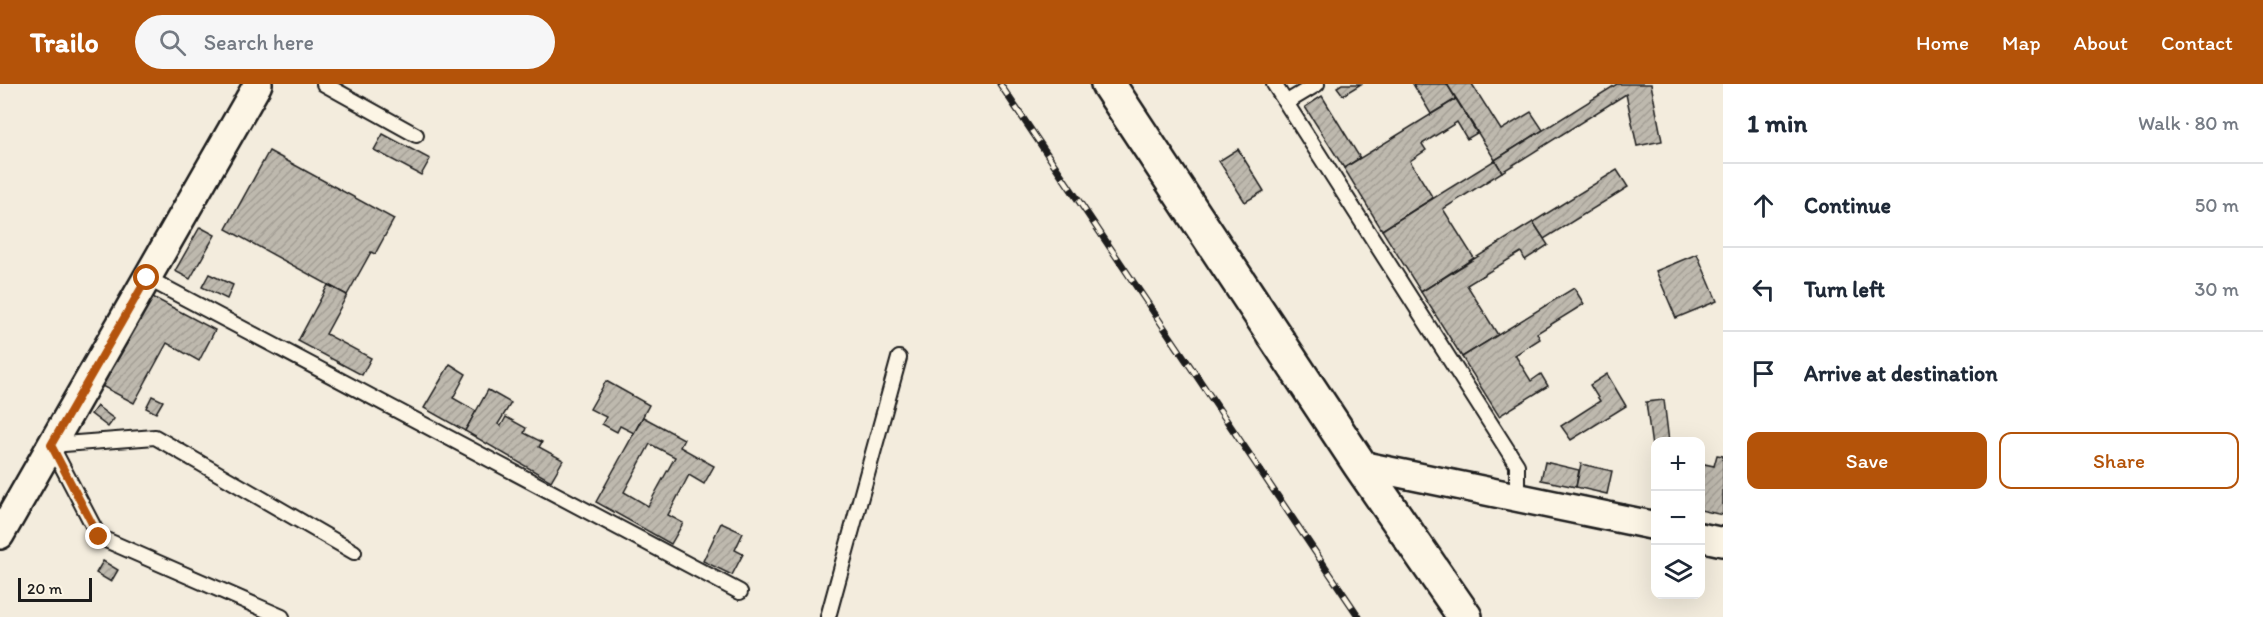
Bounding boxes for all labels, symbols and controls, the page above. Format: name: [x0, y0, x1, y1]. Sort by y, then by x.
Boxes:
search box: [135, 15, 555, 69]
text: Trailo: [30, 25, 99, 59]
icon: search: [156, 26, 189, 59]
text: Search here: [204, 29, 314, 56]
text: Home: [1916, 30, 1969, 55]
text: Map: [2002, 30, 2041, 55]
text: About: [2074, 30, 2128, 55]
text: Contact: [2161, 30, 2233, 55]
text: 1 min: [1747, 107, 1807, 139]
text: Walk · 80 m: [2138, 111, 2239, 135]
icon: ahead: [1747, 189, 1780, 222]
text: Continue: [1804, 192, 1891, 219]
text: 50 m: [2195, 193, 2239, 217]
route start: [133, 264, 159, 290]
icon: left: [1747, 273, 1780, 306]
text: Turn left: [1804, 276, 1885, 303]
text: 30 m: [2194, 277, 2239, 301]
icon: arrive: [1747, 357, 1780, 390]
text: Arrive at destination: [1804, 360, 1998, 387]
button: Save: [1747, 432, 1987, 489]
button: Share: [1999, 432, 2239, 489]
map controls: [1651, 437, 1705, 599]
button: +: [1651, 437, 1705, 491]
button: −: [1651, 491, 1705, 545]
route end: [85, 523, 111, 549]
button: layers: [1651, 545, 1705, 599]
scale bar: [18, 575, 92, 602]
text: 20 m: [27, 579, 62, 598]

